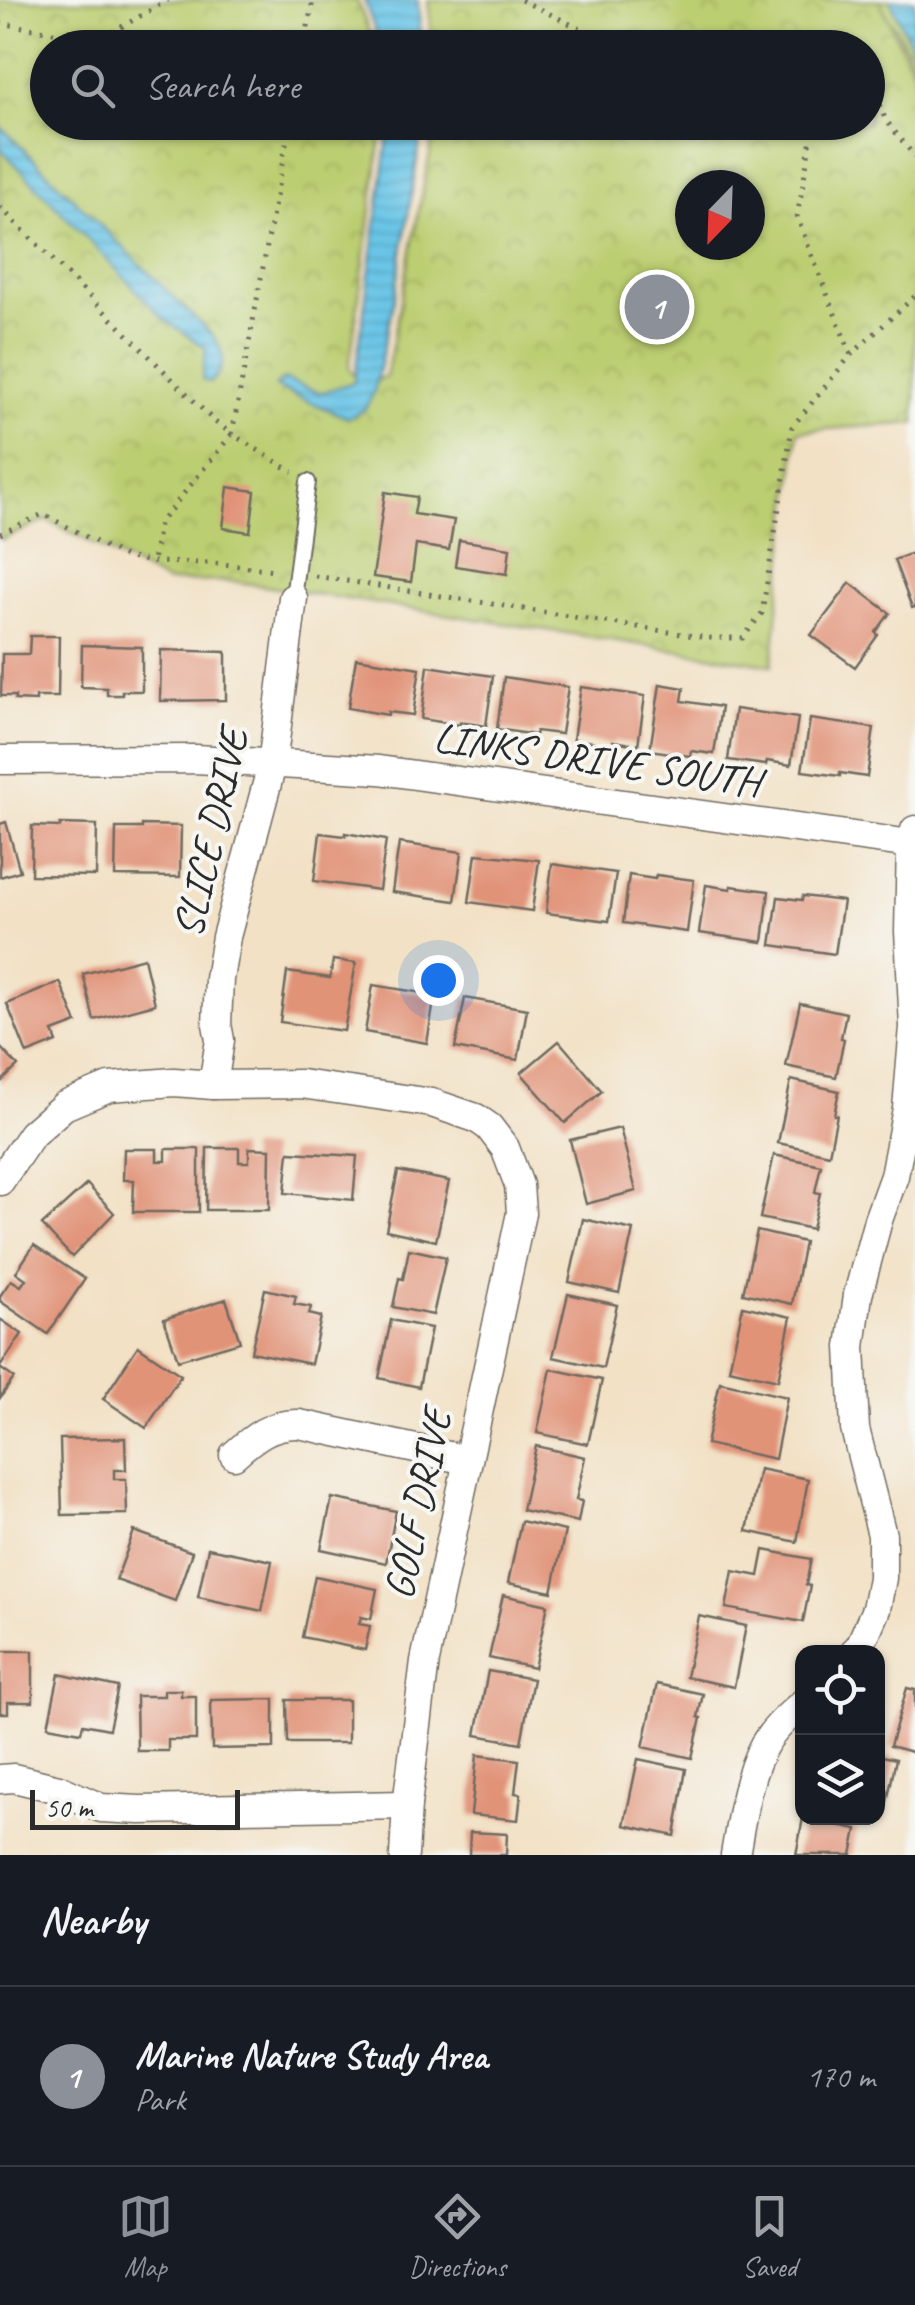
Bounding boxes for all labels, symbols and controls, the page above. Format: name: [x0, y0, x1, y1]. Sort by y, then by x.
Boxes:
search box: [30, 30, 885, 140]
icon: search: [65, 58, 120, 113]
text: Search here: [145, 62, 300, 109]
north arrow: [675, 170, 765, 260]
pin: 1: [624, 270, 690, 344]
street label: LINKS DRIVE SOUTH: [431, 711, 769, 810]
street label: SLICE DRIVE: [161, 719, 262, 942]
your location: [413, 955, 464, 1006]
street label: GOLF DRIVE: [372, 1400, 465, 1604]
map controls: [795, 1645, 885, 1825]
button: locate: [795, 1645, 885, 1735]
button: layers: [795, 1735, 885, 1825]
scale bar: [30, 1785, 240, 1830]
text: 50 m: [45, 1790, 93, 1825]
text: Nearby: [40, 1894, 146, 1947]
text: Marine Nature Study Area: [135, 2032, 487, 2079]
text: 1: [65, 2056, 80, 2097]
text: 170 m: [806, 2056, 875, 2097]
text: Park: [135, 2079, 186, 2120]
tab: Map: [118, 2189, 173, 2284]
tab: Directions: [409, 2189, 506, 2284]
tab: Saved: [742, 2189, 797, 2284]

